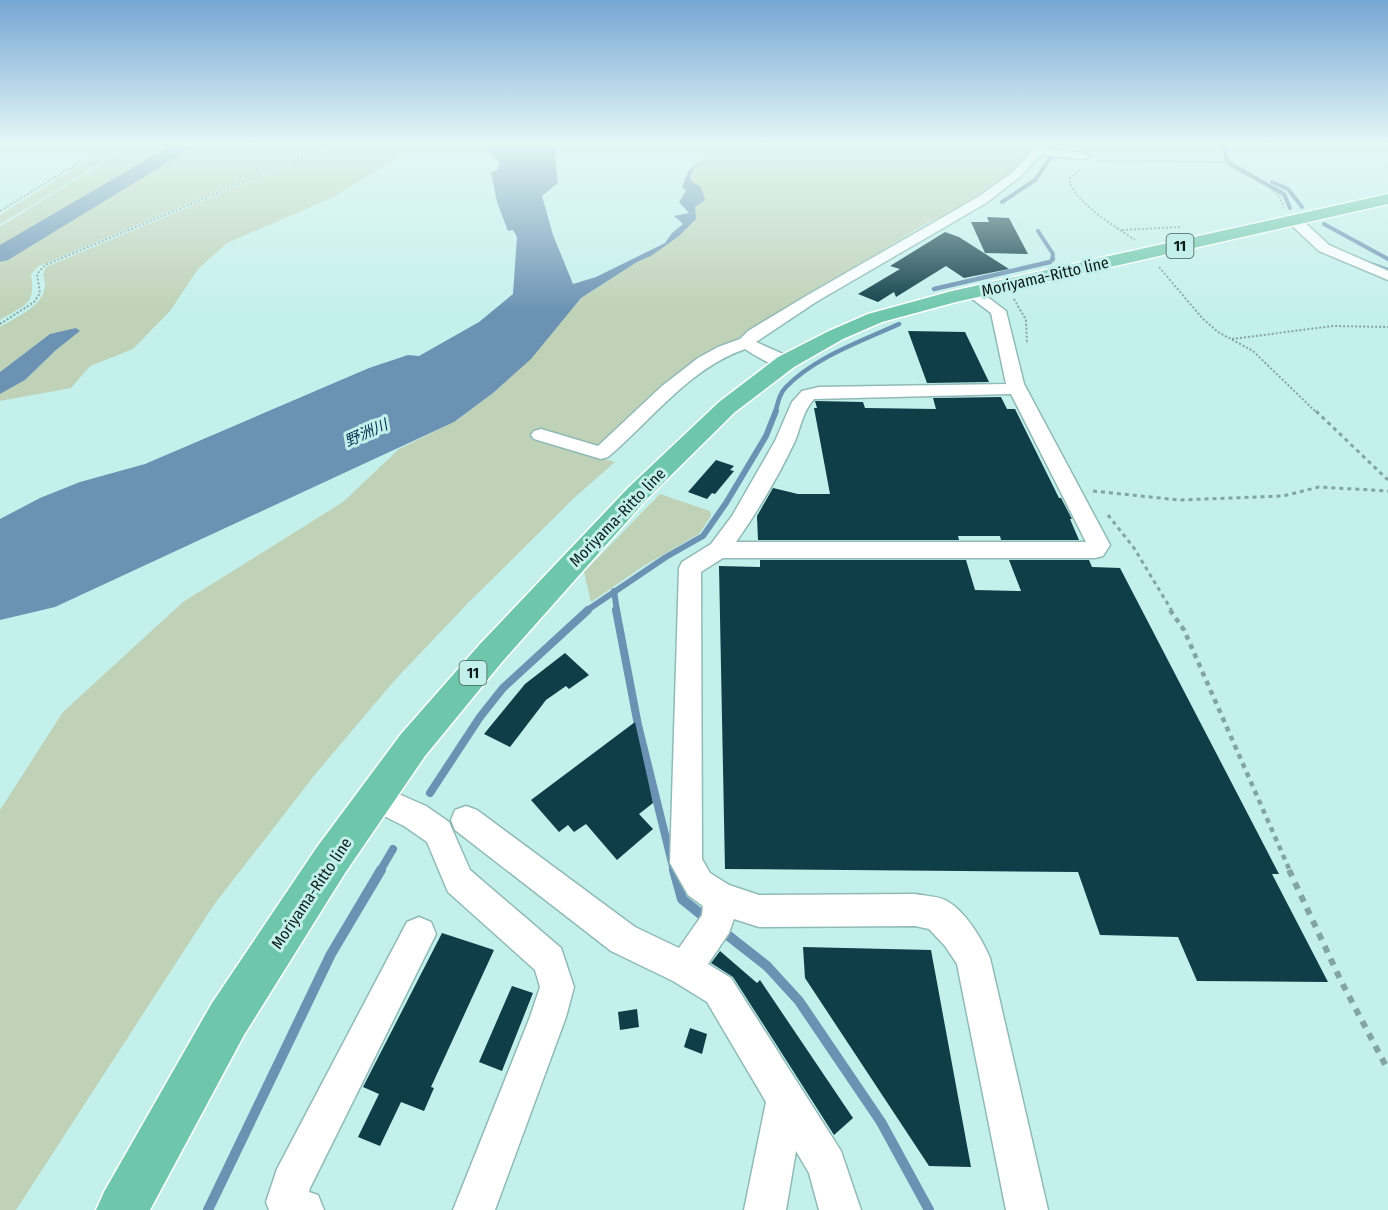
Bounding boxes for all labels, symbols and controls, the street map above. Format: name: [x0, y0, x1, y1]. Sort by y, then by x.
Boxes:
road number: 11: [1166, 234, 1194, 258]
street label: Moriyama-Ritto line: [980, 253, 1111, 300]
water label: 野洲川: [342, 415, 392, 450]
street label: Moriyama-Ritto line: [565, 464, 669, 571]
road number: 11: [460, 661, 486, 685]
street label: Moriyama-Ritto line: [267, 834, 356, 952]

